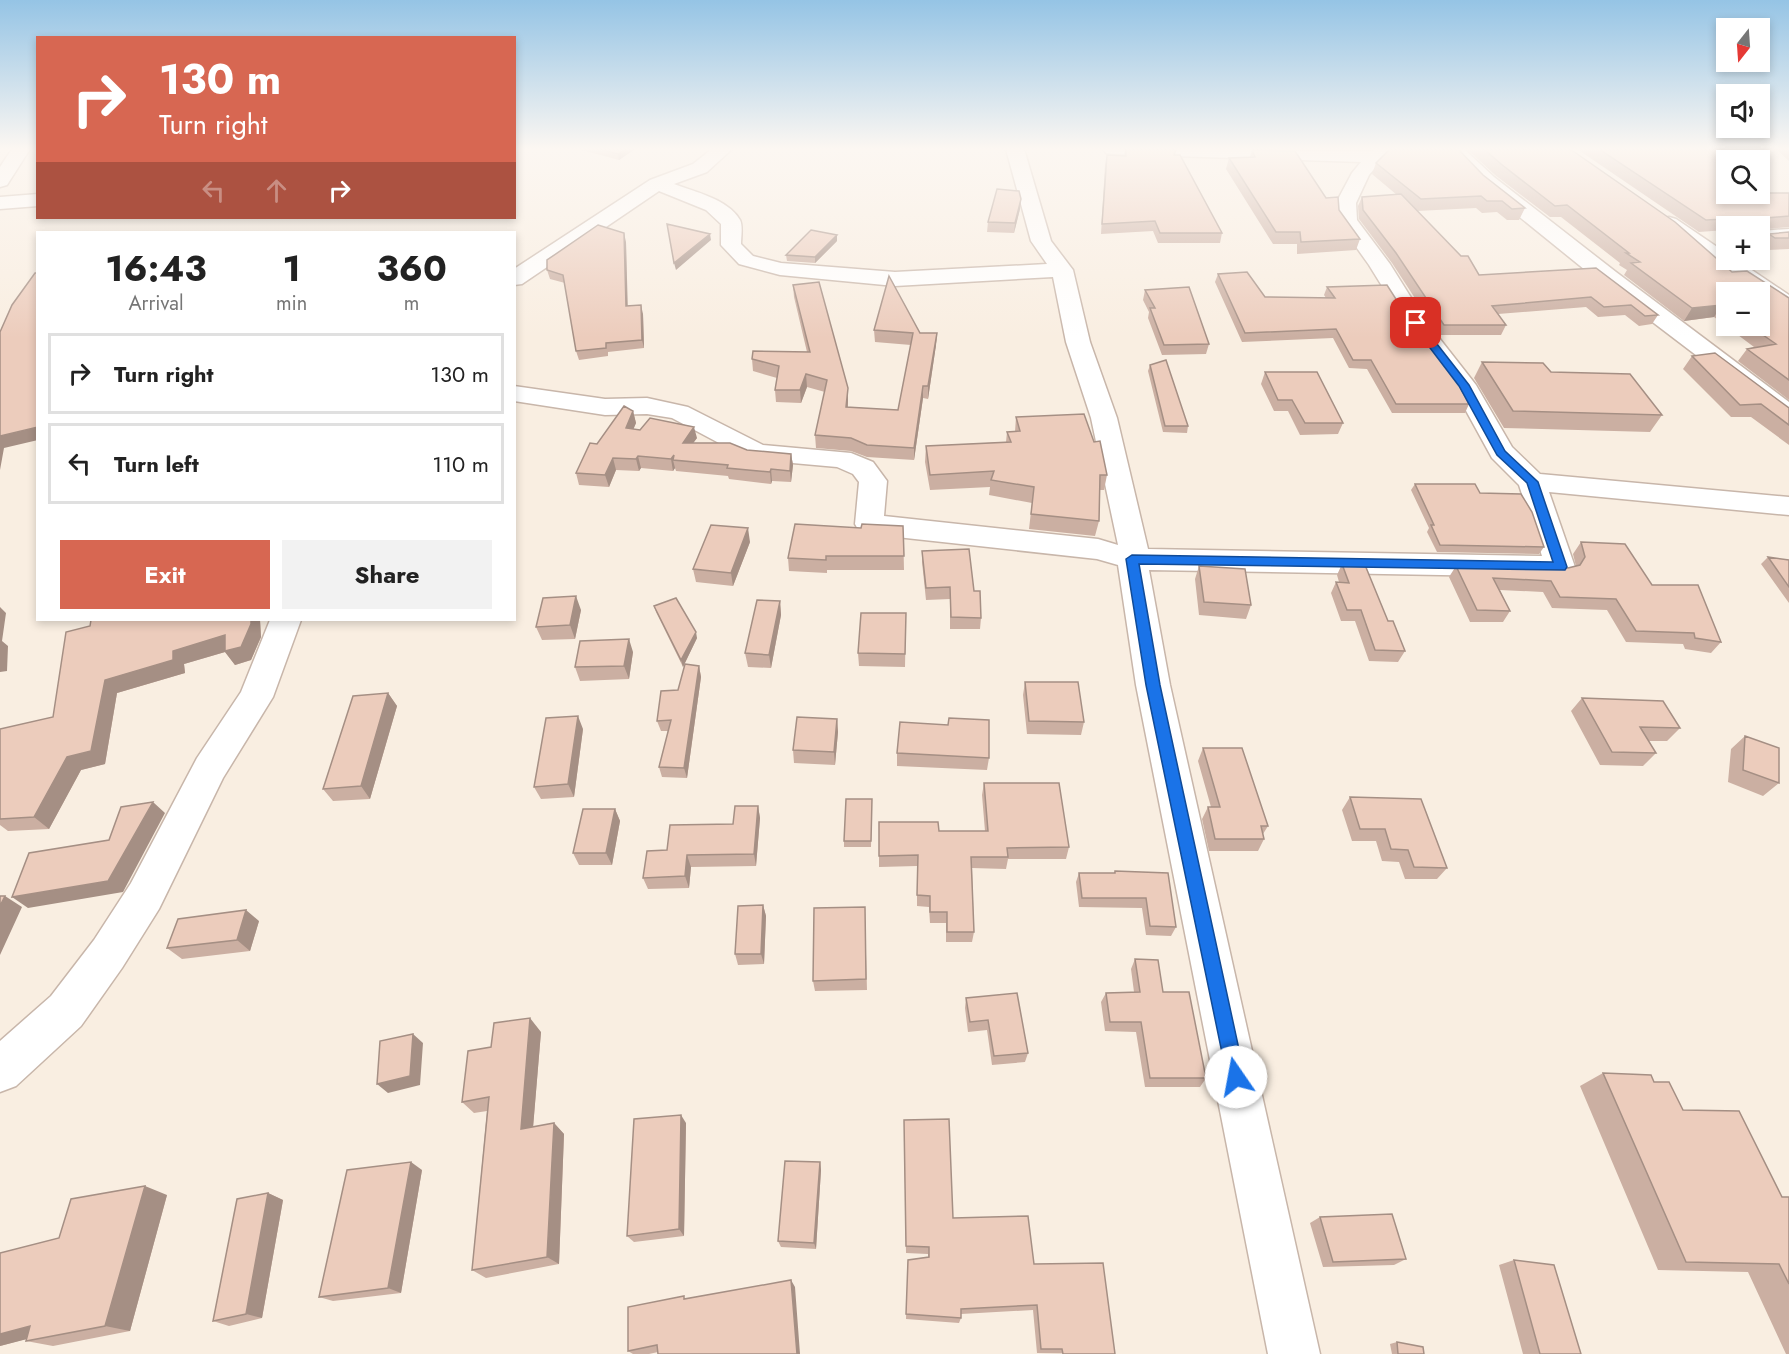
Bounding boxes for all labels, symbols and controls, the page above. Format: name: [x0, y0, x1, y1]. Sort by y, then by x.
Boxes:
north arrow: [1716, 18, 1770, 72]
map controls: [1716, 18, 1770, 336]
text: 130 m: [159, 49, 281, 110]
icon: right: [60, 60, 138, 138]
button: sound: [1716, 84, 1770, 138]
text: Turn right: [159, 105, 267, 144]
button: search: [1716, 150, 1770, 204]
icon: left: [197, 174, 230, 207]
icon: ahead: [260, 174, 293, 207]
icon: right: [323, 174, 356, 207]
button: +: [1716, 216, 1770, 270]
text: 16:43: [105, 242, 207, 294]
text: 1: [282, 242, 301, 294]
text: 360: [376, 242, 447, 294]
button: −: [1716, 282, 1770, 336]
text: Arrival: [128, 289, 184, 318]
text: min: [276, 289, 307, 318]
text: m: [404, 289, 419, 318]
pin: [1390, 297, 1441, 348]
icon: arrive: [1399, 306, 1432, 339]
icon: right: [63, 357, 96, 390]
text: Turn right: [114, 358, 214, 390]
text: 130 m: [430, 358, 489, 390]
icon: left: [63, 447, 96, 480]
text: Turn left: [114, 448, 199, 480]
text: 110 m: [432, 448, 489, 480]
button: Exit: [60, 540, 270, 609]
button: Share: [282, 540, 492, 609]
position arrow: [1204, 1045, 1268, 1109]

